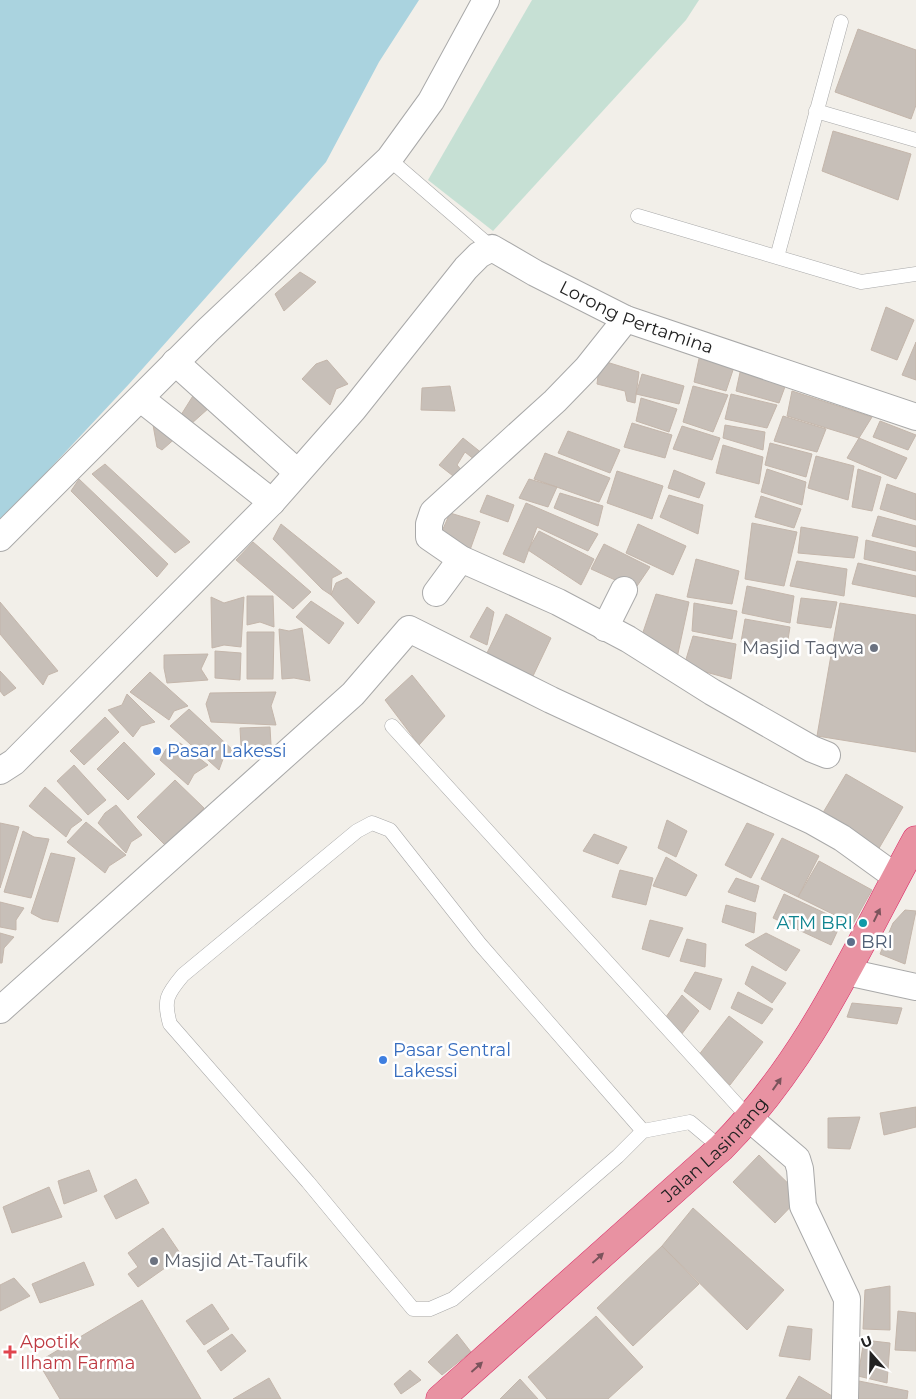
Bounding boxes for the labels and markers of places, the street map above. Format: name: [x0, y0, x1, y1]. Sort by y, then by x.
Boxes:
place label: Masjid Taqwa: [742, 637, 864, 659]
marker: Masjid Taqwa: [868, 642, 880, 654]
place label: Pasar Lakessi: [167, 740, 287, 762]
marker: Pasar Lakessi: [151, 745, 163, 757]
place label: ATM BRI: [776, 912, 853, 934]
marker: ATM BRI: [857, 917, 869, 929]
place label: BRI: [861, 931, 893, 953]
marker: BRI: [845, 936, 857, 948]
place label: Pasar Sentral Lakessi: [393, 1039, 511, 1082]
marker: Pasar Sentral Lakessi: [377, 1054, 389, 1066]
place label: Masjid At-Taufik: [164, 1250, 308, 1272]
marker: Masjid At-Taufik: [148, 1255, 160, 1267]
place label: Apotik Ilham Farma: [20, 1331, 135, 1374]
marker: Apotik Ilham Farma: [4, 1346, 16, 1358]

